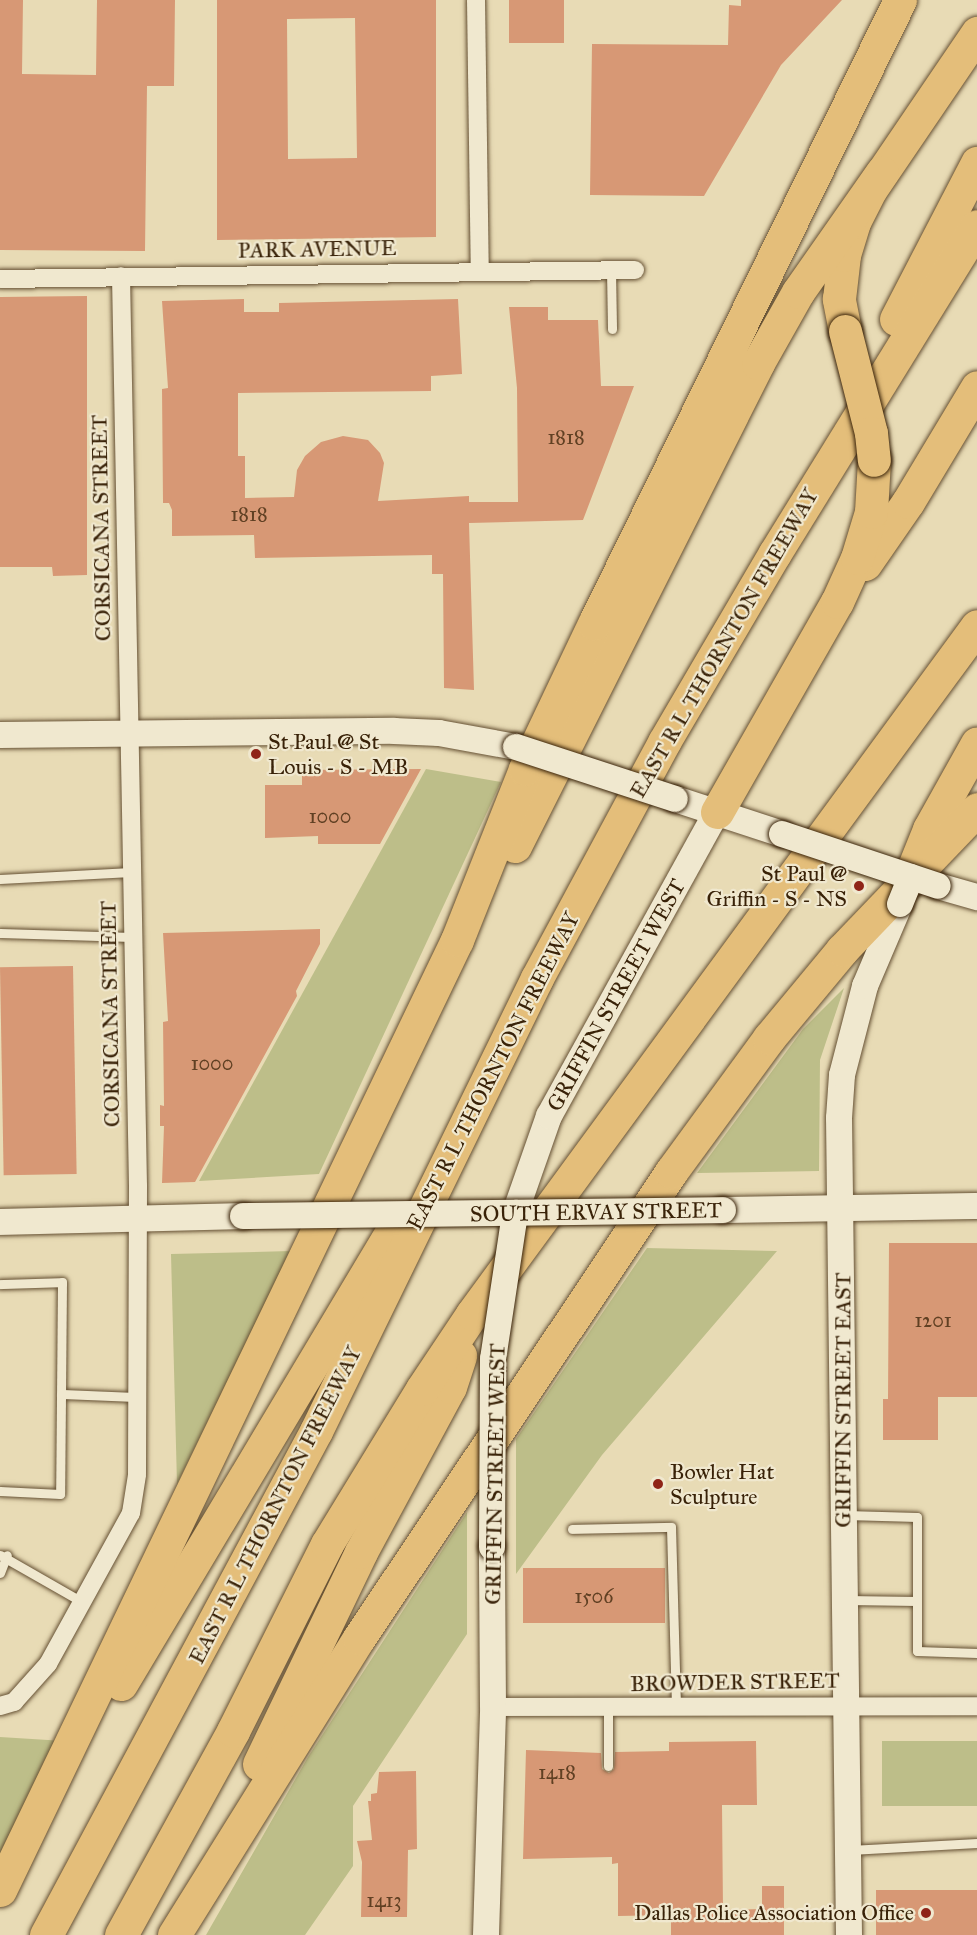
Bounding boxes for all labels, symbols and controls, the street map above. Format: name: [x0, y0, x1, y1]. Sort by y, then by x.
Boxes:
street label: PARK AVENUE: [237, 234, 397, 264]
street label: CORSICANA STREET: [86, 415, 116, 641]
house number: 1818: [547, 425, 585, 449]
street label: EAST R L THORNTON FREEWAY: [624, 484, 824, 802]
house number: 1818: [230, 502, 268, 526]
place label: St Paul @ St Louis - S - MB: [268, 728, 408, 780]
marker: St Paul @ St Louis - S - MB: [249, 747, 263, 761]
house number: 1000: [309, 804, 351, 828]
place label: St Paul @ Griffin - S - NS: [706, 860, 847, 912]
street label: GRIFFIN STREET WEST: [541, 874, 691, 1116]
marker: St Paul @ Griffin - S - NS: [852, 879, 866, 893]
street label: CORSICANA STREET: [95, 901, 125, 1127]
street label: EAST R L THORNTON FREEWAY: [401, 908, 585, 1234]
house number: 1000: [191, 1051, 233, 1075]
street label: SOUTH ERVAY STREET: [470, 1197, 722, 1227]
street label: GRIFFIN STREET EAST: [830, 1272, 856, 1528]
house number: 1201: [914, 1308, 952, 1332]
street label: EAST R L THORNTON FREEWAY: [183, 1342, 367, 1668]
street label: GRIFFIN STREET WEST: [480, 1343, 510, 1605]
place label: Bowler Hat Sculpture: [670, 1458, 774, 1510]
marker: Bowler Hat Sculpture: [651, 1477, 665, 1491]
house number: 1506: [575, 1584, 613, 1608]
street label: BROWDER STREET: [630, 1667, 840, 1697]
house number: 1418: [538, 1760, 576, 1784]
house number: 1413: [367, 1888, 401, 1912]
place label: Dallas Police Association Office: [634, 1900, 914, 1926]
marker: Dallas Police Association Office: [919, 1906, 933, 1920]

